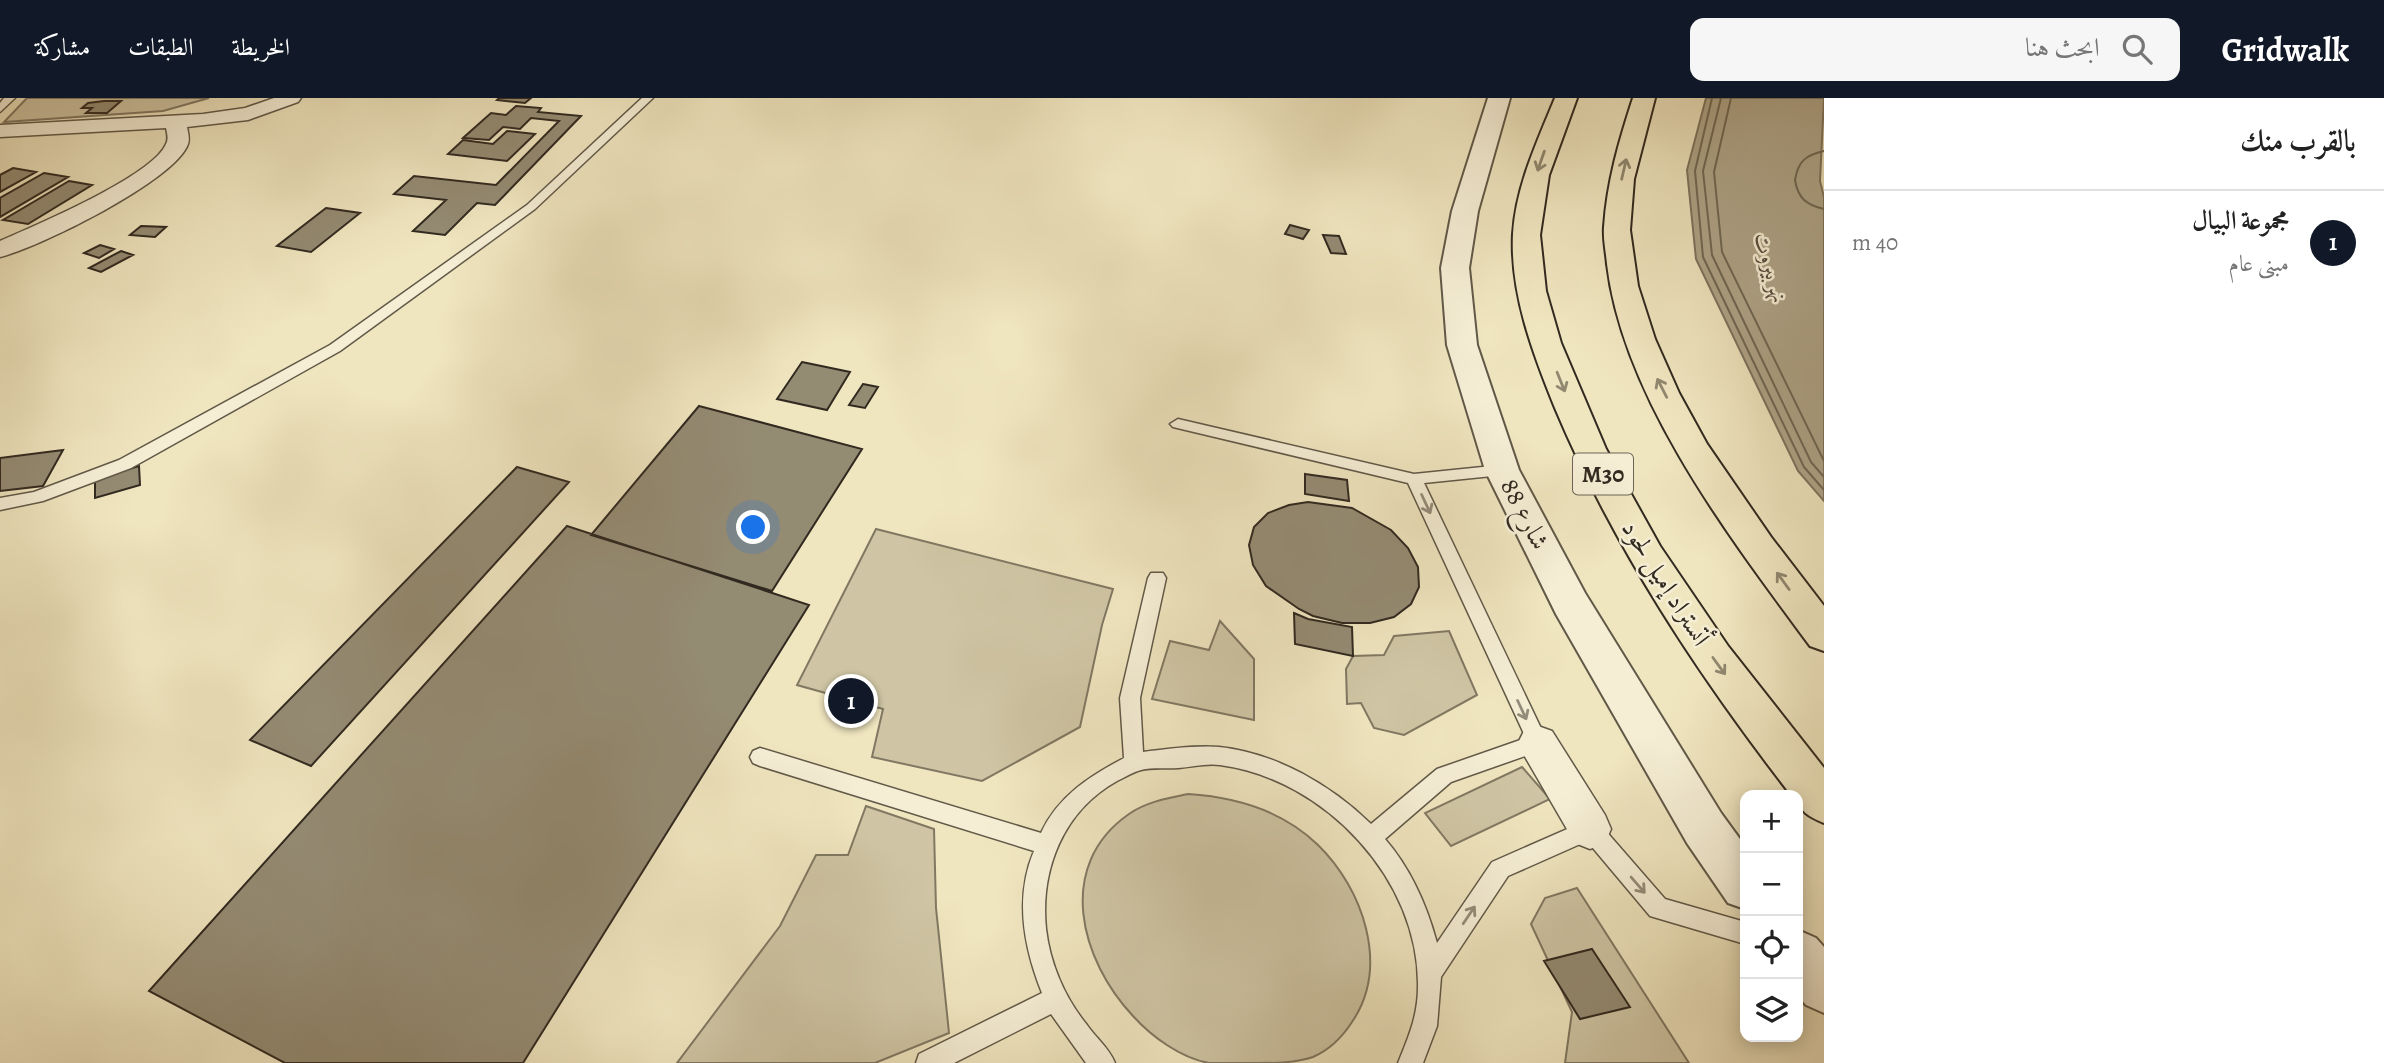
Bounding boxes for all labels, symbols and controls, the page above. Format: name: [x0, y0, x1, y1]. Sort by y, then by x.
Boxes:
search box: [1690, 18, 2180, 81]
text: Gridwalk: [2222, 27, 2349, 72]
text: ابحث هنا: [2025, 30, 2100, 65]
icon: search: [2118, 30, 2156, 68]
text: مشاركة: [35, 31, 90, 63]
text: الطبقات: [128, 31, 194, 63]
text: الخريطة: [232, 31, 290, 63]
text: بالقرب منك: [2240, 121, 2356, 161]
one-way arrow: [1534, 150, 1546, 172]
one-way arrow: [1618, 158, 1632, 181]
text: مجموعة البيال: [2192, 203, 2289, 238]
text: 40 m: [1852, 227, 1898, 258]
text: 1: [2329, 227, 2337, 258]
water label: نهر بيروت: [1746, 229, 1796, 307]
text: مبنى عام: [2229, 248, 2289, 279]
one-way arrow: [1555, 371, 1568, 393]
one-way arrow: [1655, 379, 1669, 399]
road number: M30: [1573, 454, 1633, 494]
street label: شارع 88: [1489, 472, 1558, 557]
one-way arrow: [1420, 493, 1433, 514]
your location: [736, 510, 770, 544]
street label: أتستراد إميل لحود: [1613, 513, 1719, 653]
one-way arrow: [1775, 572, 1790, 591]
one-way arrow: [1712, 656, 1726, 675]
pin: 1: [828, 675, 874, 727]
one-way arrow: [1516, 699, 1530, 720]
map controls: [1740, 790, 1803, 1042]
button: +: [1740, 790, 1803, 853]
button: −: [1740, 853, 1803, 916]
one-way arrow: [1630, 876, 1646, 894]
one-way arrow: [1462, 906, 1476, 925]
button: locate: [1740, 916, 1803, 979]
button: layers: [1740, 979, 1803, 1042]

